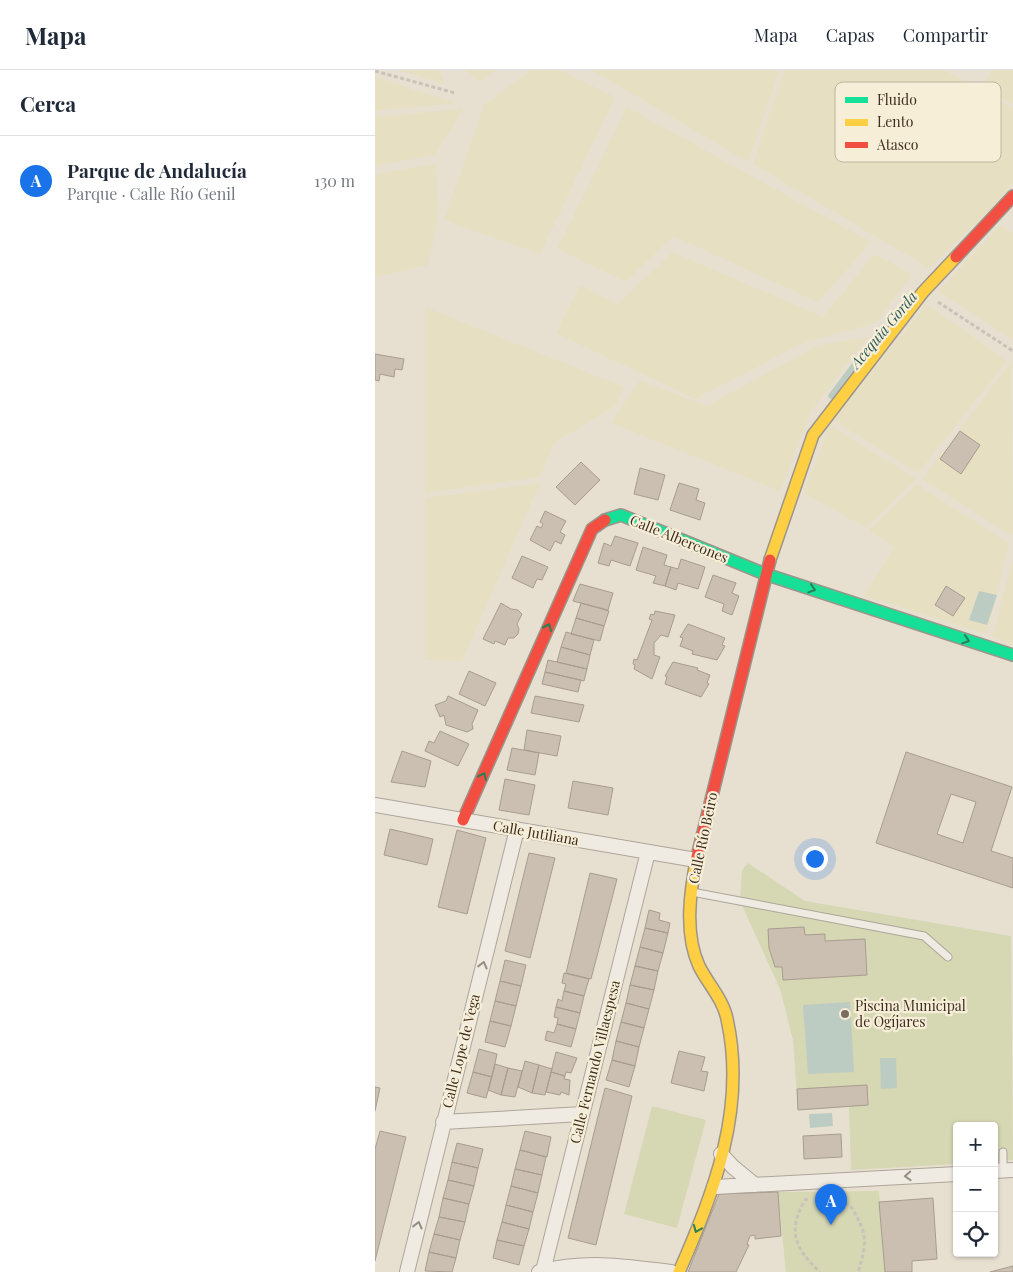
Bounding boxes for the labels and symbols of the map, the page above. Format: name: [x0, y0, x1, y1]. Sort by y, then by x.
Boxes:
legend: [835, 82, 1001, 162]
text: Fluido: [877, 90, 917, 109]
text: Lento: [877, 112, 914, 131]
text: Atasco: [876, 135, 919, 154]
water label: Acequia Gorda: [844, 287, 921, 374]
street label: Calle Albercones: [627, 510, 731, 567]
one-way arrow: [807, 584, 815, 594]
one-way arrow: [542, 623, 553, 632]
one-way arrow: [961, 634, 970, 644]
one-way arrow: [476, 772, 487, 781]
street label: Calle Río Beiro: [684, 790, 722, 885]
street label: Calle Jutiliana: [492, 816, 581, 849]
your location: [802, 846, 828, 872]
one-way arrow: [477, 961, 488, 970]
street label: Calle Fernando Villaespesa: [565, 978, 624, 1146]
street label: Calle Lope de Vega: [437, 992, 484, 1110]
place label: Piscina Municipal de Ogíjares: [855, 996, 966, 1031]
marker: Piscina Municipal de Ogíjares: [839, 1008, 851, 1020]
one-way arrow: [904, 1171, 912, 1182]
pin: A: [815, 1184, 847, 1225]
one-way arrow: [412, 1220, 423, 1229]
one-way arrow: [693, 1225, 703, 1233]

